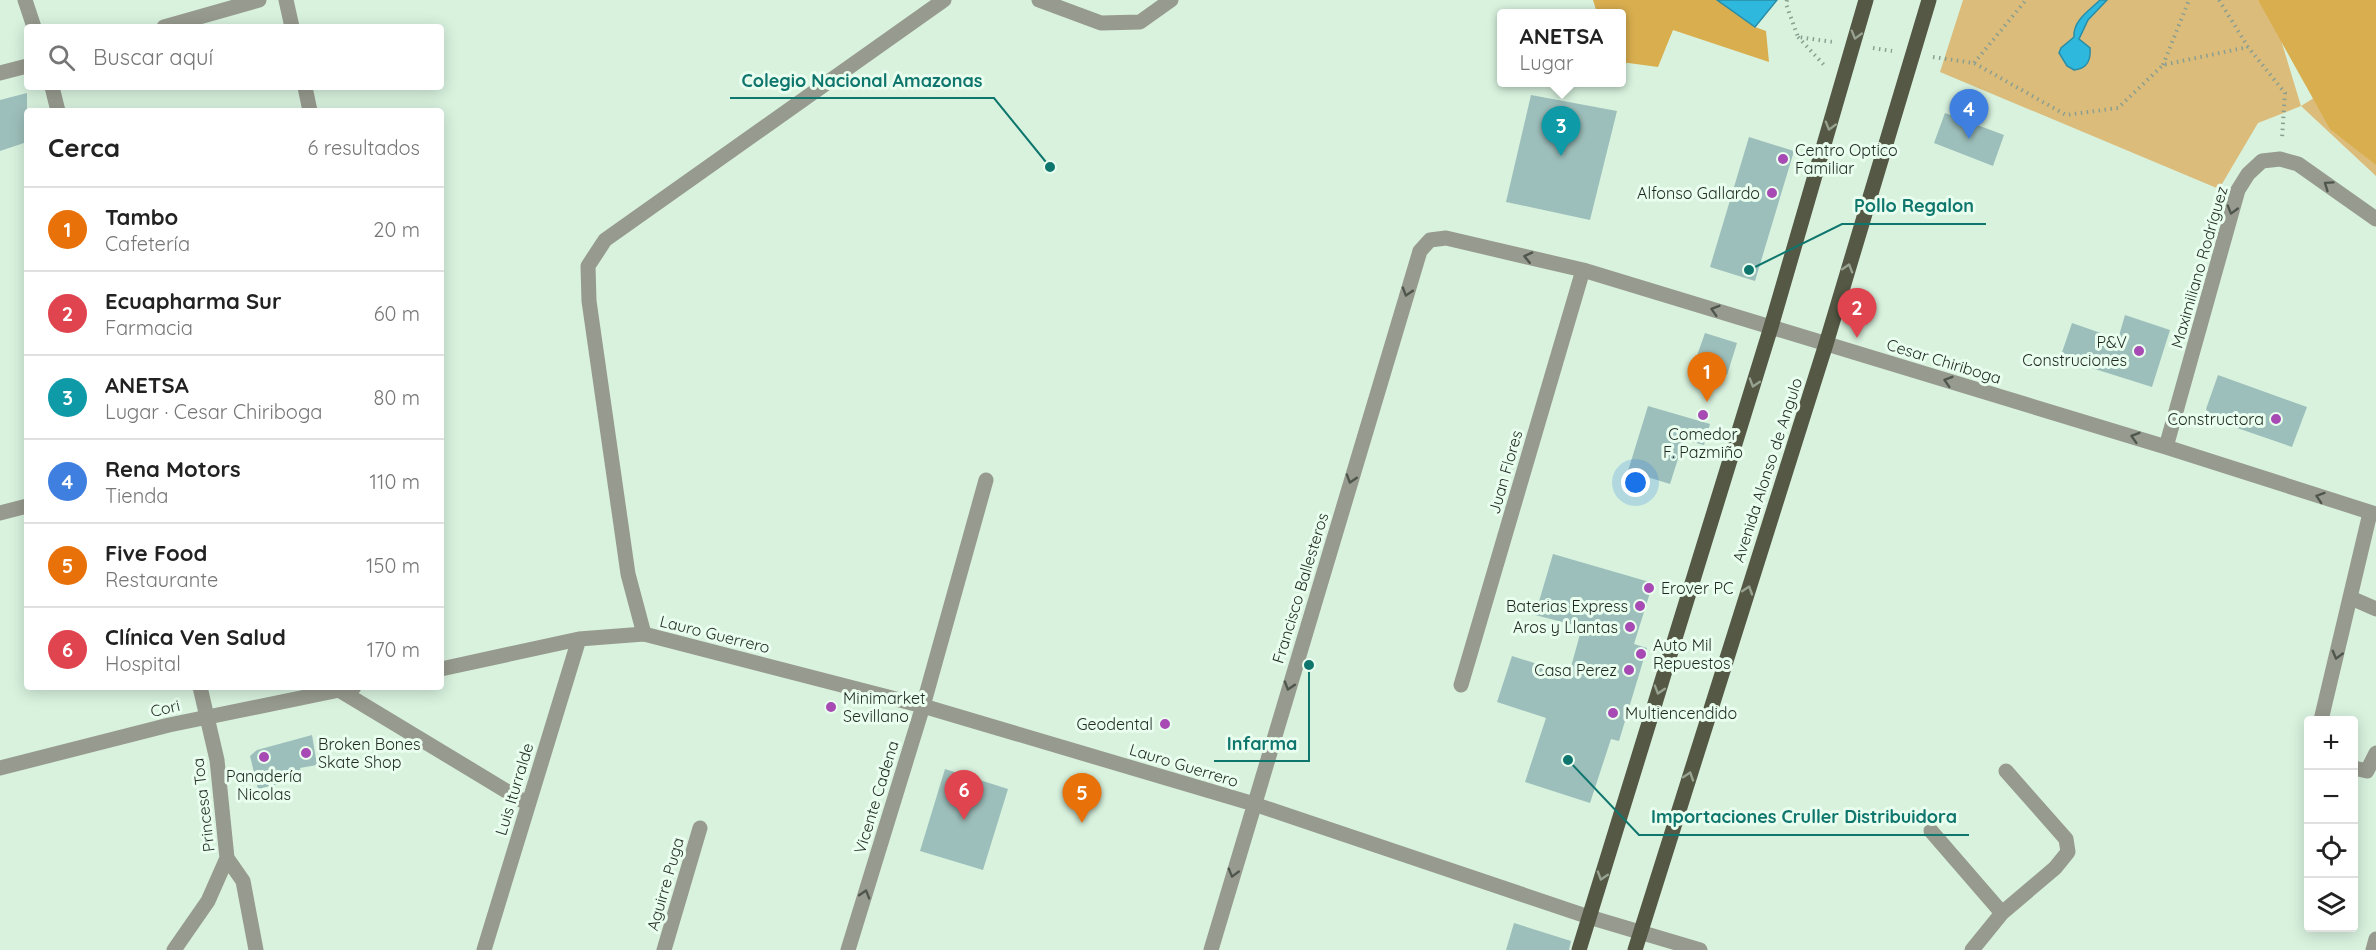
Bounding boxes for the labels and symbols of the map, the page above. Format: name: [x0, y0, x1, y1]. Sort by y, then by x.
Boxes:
one-way arrow: [1851, 29, 1863, 40]
callout: Colegio Nacional Amazonas: [730, 62, 994, 98]
text: Colegio Nacional Amazonas: [742, 69, 983, 92]
pin: 4: [1950, 90, 1988, 139]
pin: 3: [1542, 106, 1580, 156]
one-way arrow: [1825, 121, 1837, 131]
place label: Centro Optico Familiar: [1795, 140, 1898, 178]
marker: Centro Optico Familiar: [1776, 152, 1790, 166]
one-way arrow: [2324, 181, 2335, 192]
place label: Alfonso Gallardo: [1637, 183, 1760, 203]
street label: Maximiliano Rodríguez: [2166, 184, 2232, 350]
marker: Alfonso Gallardo: [1765, 186, 1779, 200]
callout: Pollo Regalon: [1842, 188, 1986, 224]
text: Pollo Regalon: [1854, 194, 1974, 217]
one-way arrow: [2227, 204, 2239, 215]
one-way arrow: [1523, 251, 1533, 264]
one-way arrow: [1841, 263, 1853, 274]
one-way arrow: [1402, 286, 1414, 297]
pin: 2: [1838, 288, 1876, 338]
one-way arrow: [1710, 305, 1721, 317]
place label: P&V Construciones: [2022, 332, 2127, 370]
street label: Cesar Chiriboga: [1884, 334, 2004, 388]
marker: P&V Construciones: [2132, 344, 2146, 358]
pin: 1: [1688, 352, 1726, 402]
street label: Avenida Alonso de Angulo: [1728, 375, 1806, 565]
one-way arrow: [1943, 376, 1954, 388]
one-way arrow: [1749, 377, 1761, 388]
marker: Comedor F. Pazmiño: [1696, 408, 1710, 422]
place label: Constructora: [2167, 409, 2264, 429]
marker: Constructora: [2269, 412, 2283, 426]
place label: Comedor F. Pazmiño: [1663, 424, 1743, 462]
street label: Juan Flores: [1484, 428, 1526, 516]
one-way arrow: [2130, 432, 2140, 444]
your location: [1621, 468, 1650, 497]
one-way arrow: [1346, 473, 1358, 484]
one-way arrow: [2315, 491, 2326, 504]
street label: Francisco Ballesteros: [1268, 510, 1332, 666]
place label: Erover PC: [1661, 578, 1733, 598]
marker: Erover PC: [1642, 581, 1656, 595]
one-way arrow: [1741, 585, 1753, 596]
place label: Baterias Express: [1506, 596, 1628, 616]
marker: Baterias Express: [1633, 599, 1647, 613]
street label: Lauro Guerrero: [658, 611, 772, 657]
place label: Aros y Llantas: [1513, 617, 1618, 637]
marker: Aros y Llantas: [1623, 620, 1637, 634]
place label: Auto Mil Repuestos: [1653, 635, 1731, 673]
marker: Auto Mil Repuestos: [1634, 647, 1648, 661]
one-way arrow: [2331, 650, 2344, 660]
place label: Casa Perez: [1534, 660, 1617, 680]
marker: Casa Perez: [1622, 663, 1636, 677]
one-way arrow: [1284, 680, 1296, 691]
one-way arrow: [1654, 684, 1666, 695]
place label: Minimarket Sevillano: [843, 688, 925, 726]
street label: Cori: [148, 695, 182, 721]
marker: Minimarket Sevillano: [824, 700, 838, 714]
place label: Multiencendido: [1625, 703, 1737, 723]
marker: Multiencendido: [1606, 706, 1620, 720]
place label: Geodental: [1076, 714, 1153, 734]
marker: Geodental: [1158, 717, 1172, 731]
callout: Infarma: [1214, 725, 1309, 761]
text: Infarma: [1227, 732, 1297, 755]
place label: Broken Bones Skate Shop: [318, 734, 421, 772]
street label: Vicente Cadena: [849, 738, 903, 856]
street label: Lauro Guerrero: [1127, 739, 1241, 791]
street label: Luis Iturralde: [490, 740, 538, 838]
marker: Broken Bones Skate Shop: [299, 746, 313, 760]
marker: Panadería Nicolas: [257, 750, 271, 764]
street label: Princesa Toa: [187, 757, 219, 853]
place label: Panadería Nicolas: [226, 766, 302, 804]
pin: 6: [944, 770, 984, 820]
one-way arrow: [1682, 771, 1694, 782]
pin: 5: [1062, 774, 1102, 823]
callout: Importaciones Cruller Distribuidora: [1639, 799, 1969, 835]
text: Importaciones Cruller Distribuidora: [1651, 805, 1957, 828]
street label: Aguirre Puga: [642, 835, 688, 933]
one-way arrow: [1228, 867, 1240, 878]
one-way arrow: [1597, 870, 1609, 881]
one-way arrow: [858, 889, 870, 900]

